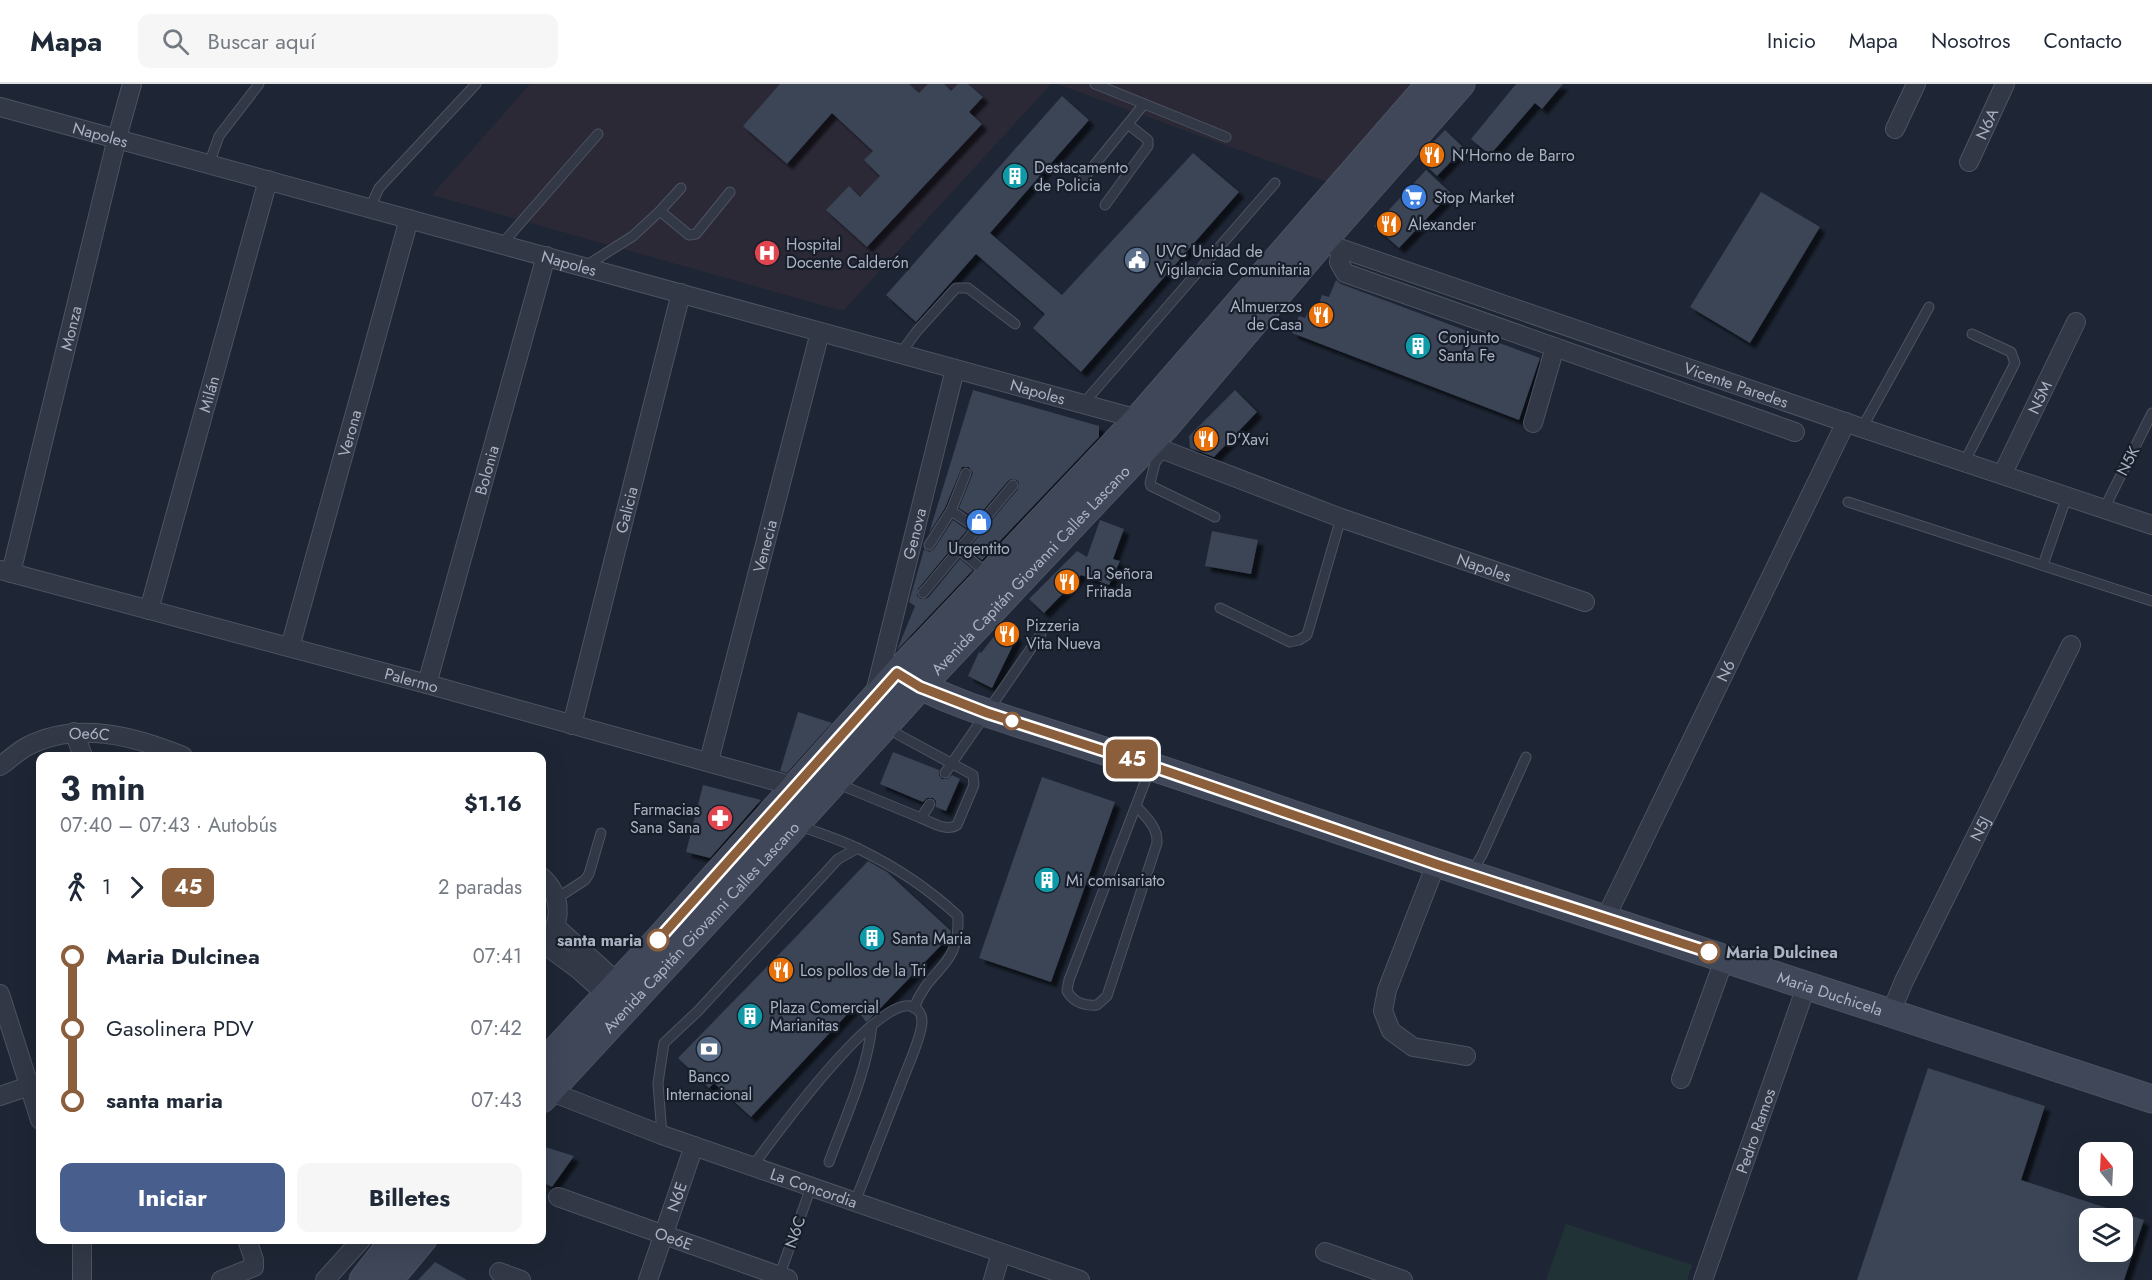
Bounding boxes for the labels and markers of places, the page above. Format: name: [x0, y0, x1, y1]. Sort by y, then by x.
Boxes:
restaurant icon: N'Horno de Barro: [1417, 140, 1447, 170]
place label: N'Horno de Barro: [1452, 144, 1575, 167]
place label: Destacamento de Policia: [1034, 156, 1128, 197]
building icon: Destacamento de Policia: [1000, 161, 1030, 191]
supermarket icon: Stop Market: [1399, 182, 1429, 212]
place label: Stop Market: [1434, 186, 1514, 209]
restaurant icon: Alexander: [1374, 209, 1404, 239]
place label: Alexander: [1408, 213, 1476, 236]
place label: Hospital Docente Calderón: [786, 233, 909, 274]
hospital icon: Hospital Docente Calderón: [752, 238, 782, 268]
place label: UVC Unidad de Vigilancia Comunitaria: [1156, 240, 1310, 281]
public building icon: UVC Unidad de Vigilancia Comunitaria: [1122, 245, 1152, 275]
place label: Almuerzos de Casa: [1230, 295, 1302, 336]
restaurant icon: Almuerzos de Casa: [1306, 300, 1336, 330]
place label: Conjunto Santa Fe: [1438, 326, 1500, 367]
building icon: Conjunto Santa Fe: [1403, 331, 1433, 361]
restaurant icon: D'Xavi: [1191, 424, 1221, 454]
place label: D'Xavi: [1226, 428, 1269, 451]
shop icon: Urgentito: [964, 507, 994, 537]
place label: Urgentito: [948, 537, 1010, 560]
place label: La Señora Fritada: [1086, 562, 1153, 603]
restaurant icon: La Señora Fritada: [1052, 567, 1082, 597]
place label: Pizzeria Vita Nueva: [1026, 614, 1101, 655]
restaurant icon: Pizzeria Vita Nueva: [992, 619, 1022, 649]
unlabelled marker: [1003, 712, 1021, 730]
place label: Farmacias Sana Sana: [630, 798, 700, 839]
pharmacy icon: Farmacias Sana Sana: [705, 803, 735, 833]
building icon: Mi comisariato: [1032, 865, 1062, 895]
place label: Mi comisariato: [1066, 869, 1165, 892]
building icon: Santa Maria: [857, 923, 887, 953]
place label: Santa Maria: [892, 927, 971, 950]
place label: santa maria: [557, 929, 642, 952]
marker: santa maria: [647, 929, 669, 951]
marker: Maria Dulcinea: [1698, 941, 1720, 963]
place label: Maria Dulcinea: [1726, 941, 1838, 964]
restaurant icon: Los pollos de la Tri: [766, 955, 796, 985]
place label: Los pollos de la Tri: [800, 959, 927, 982]
place label: Plaza Comercial Marianitas: [770, 996, 879, 1037]
building icon: Plaza Comercial Marianitas: [735, 1001, 765, 1031]
bank icon: Banco Internacional: [694, 1034, 724, 1064]
place label: Banco Internacional: [666, 1065, 752, 1106]

